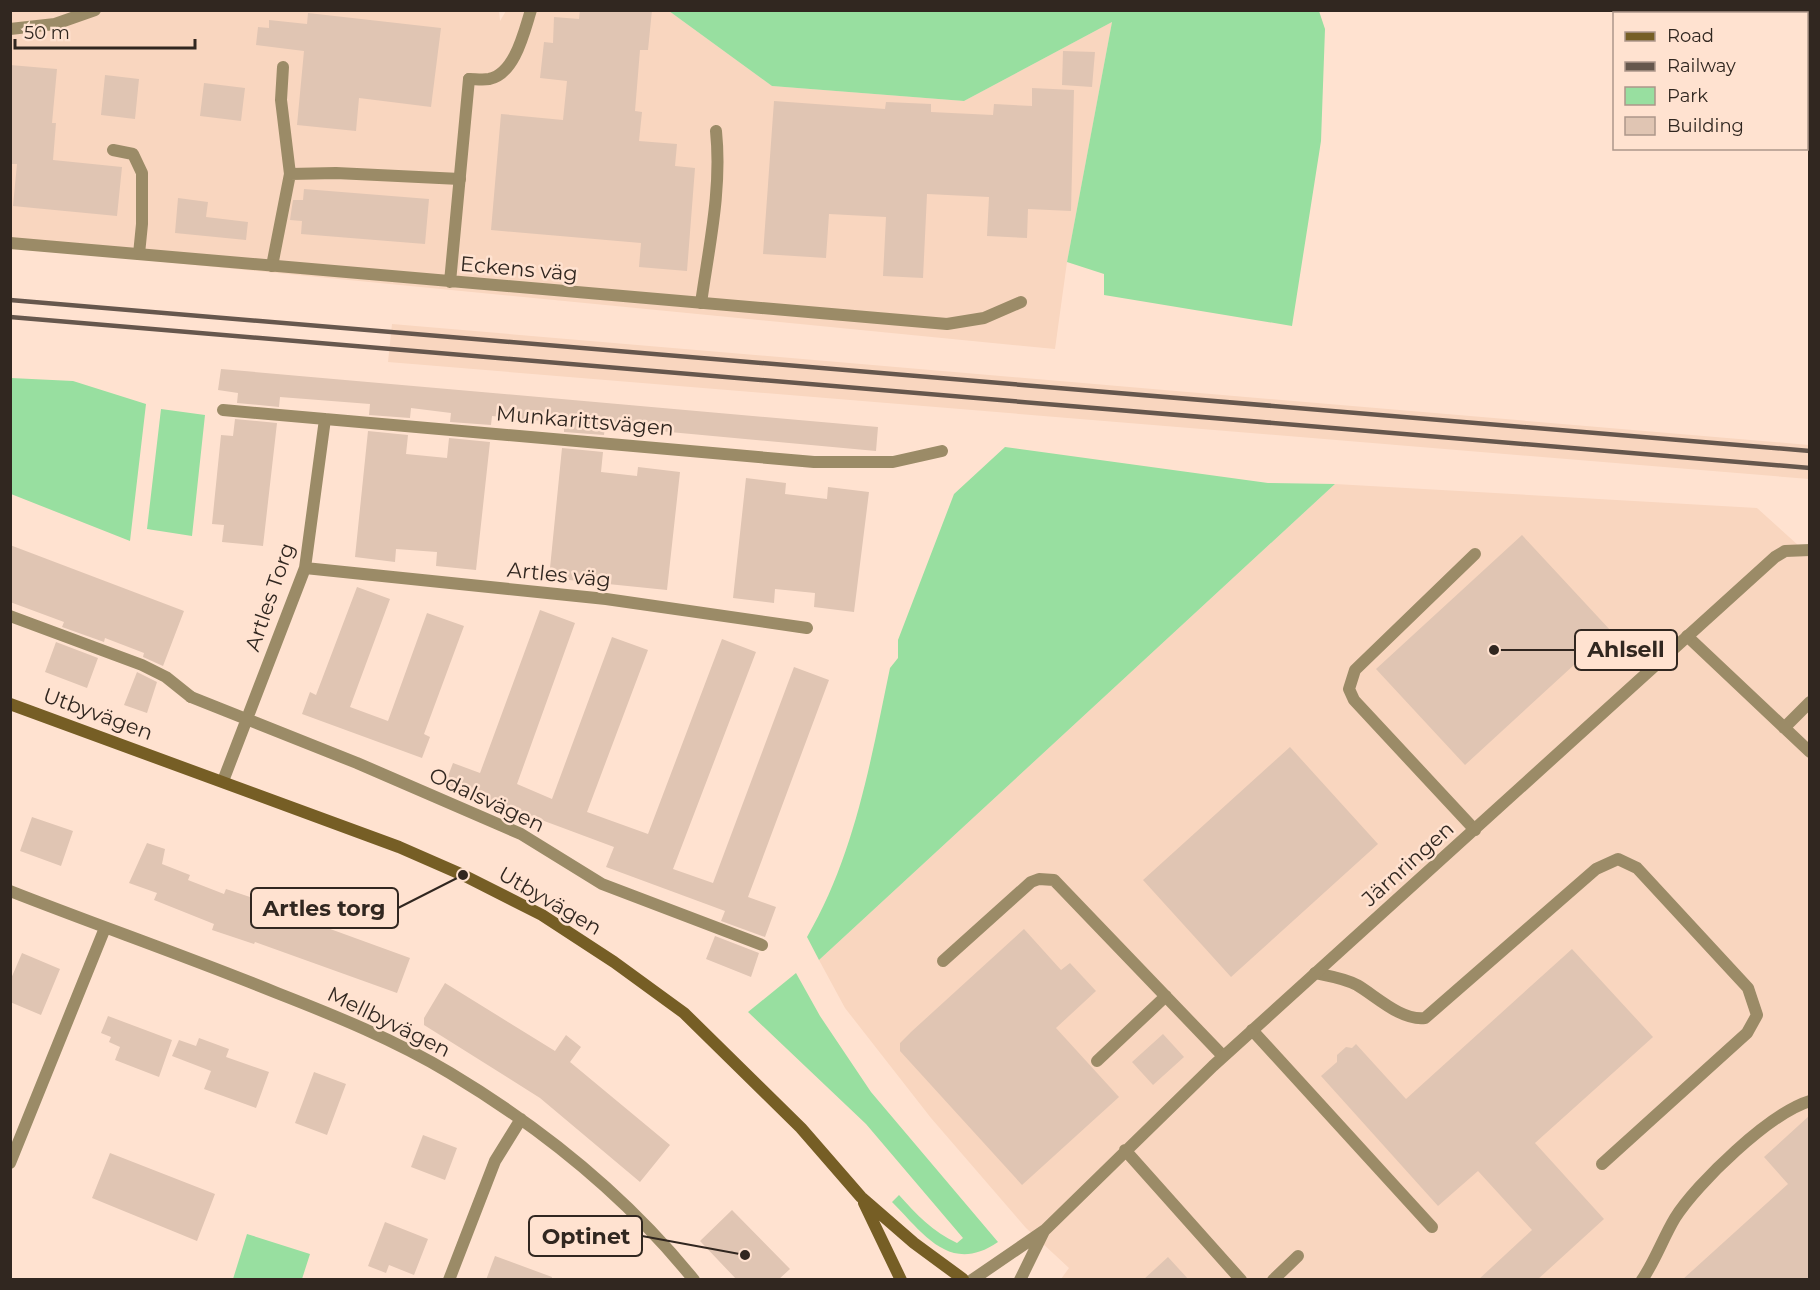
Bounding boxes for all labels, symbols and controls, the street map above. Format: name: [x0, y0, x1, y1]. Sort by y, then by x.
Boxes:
scale bar: [15, 12, 195, 50]
legend: [1613, 12, 1808, 150]
text: 50 m: [24, 22, 70, 44]
text: Road: [1667, 25, 1714, 47]
text: Railway: [1667, 55, 1736, 77]
text: Park: [1667, 85, 1708, 107]
text: Building: [1667, 115, 1744, 137]
street label: Eckens väg: [459, 251, 579, 286]
street label: Munkarittsvägen: [495, 400, 675, 441]
street label: Artles Torg: [239, 539, 300, 654]
street label: Artles väg: [506, 557, 612, 592]
callout: Ahlsell: [1575, 630, 1677, 670]
text: Ahlsell: [1586, 636, 1665, 663]
street label: Utbyvägen: [40, 682, 156, 745]
street label: Odalsvägen: [425, 762, 549, 837]
street label: Järnringen: [1356, 816, 1459, 912]
street label: Utbyvägen: [494, 861, 606, 940]
callout: Artles torg: [251, 888, 398, 928]
text: Artles torg: [262, 895, 385, 922]
street label: Mellbyvägen: [324, 981, 455, 1062]
callout: Optinet: [529, 1216, 642, 1256]
text: Optinet: [542, 1223, 631, 1250]

